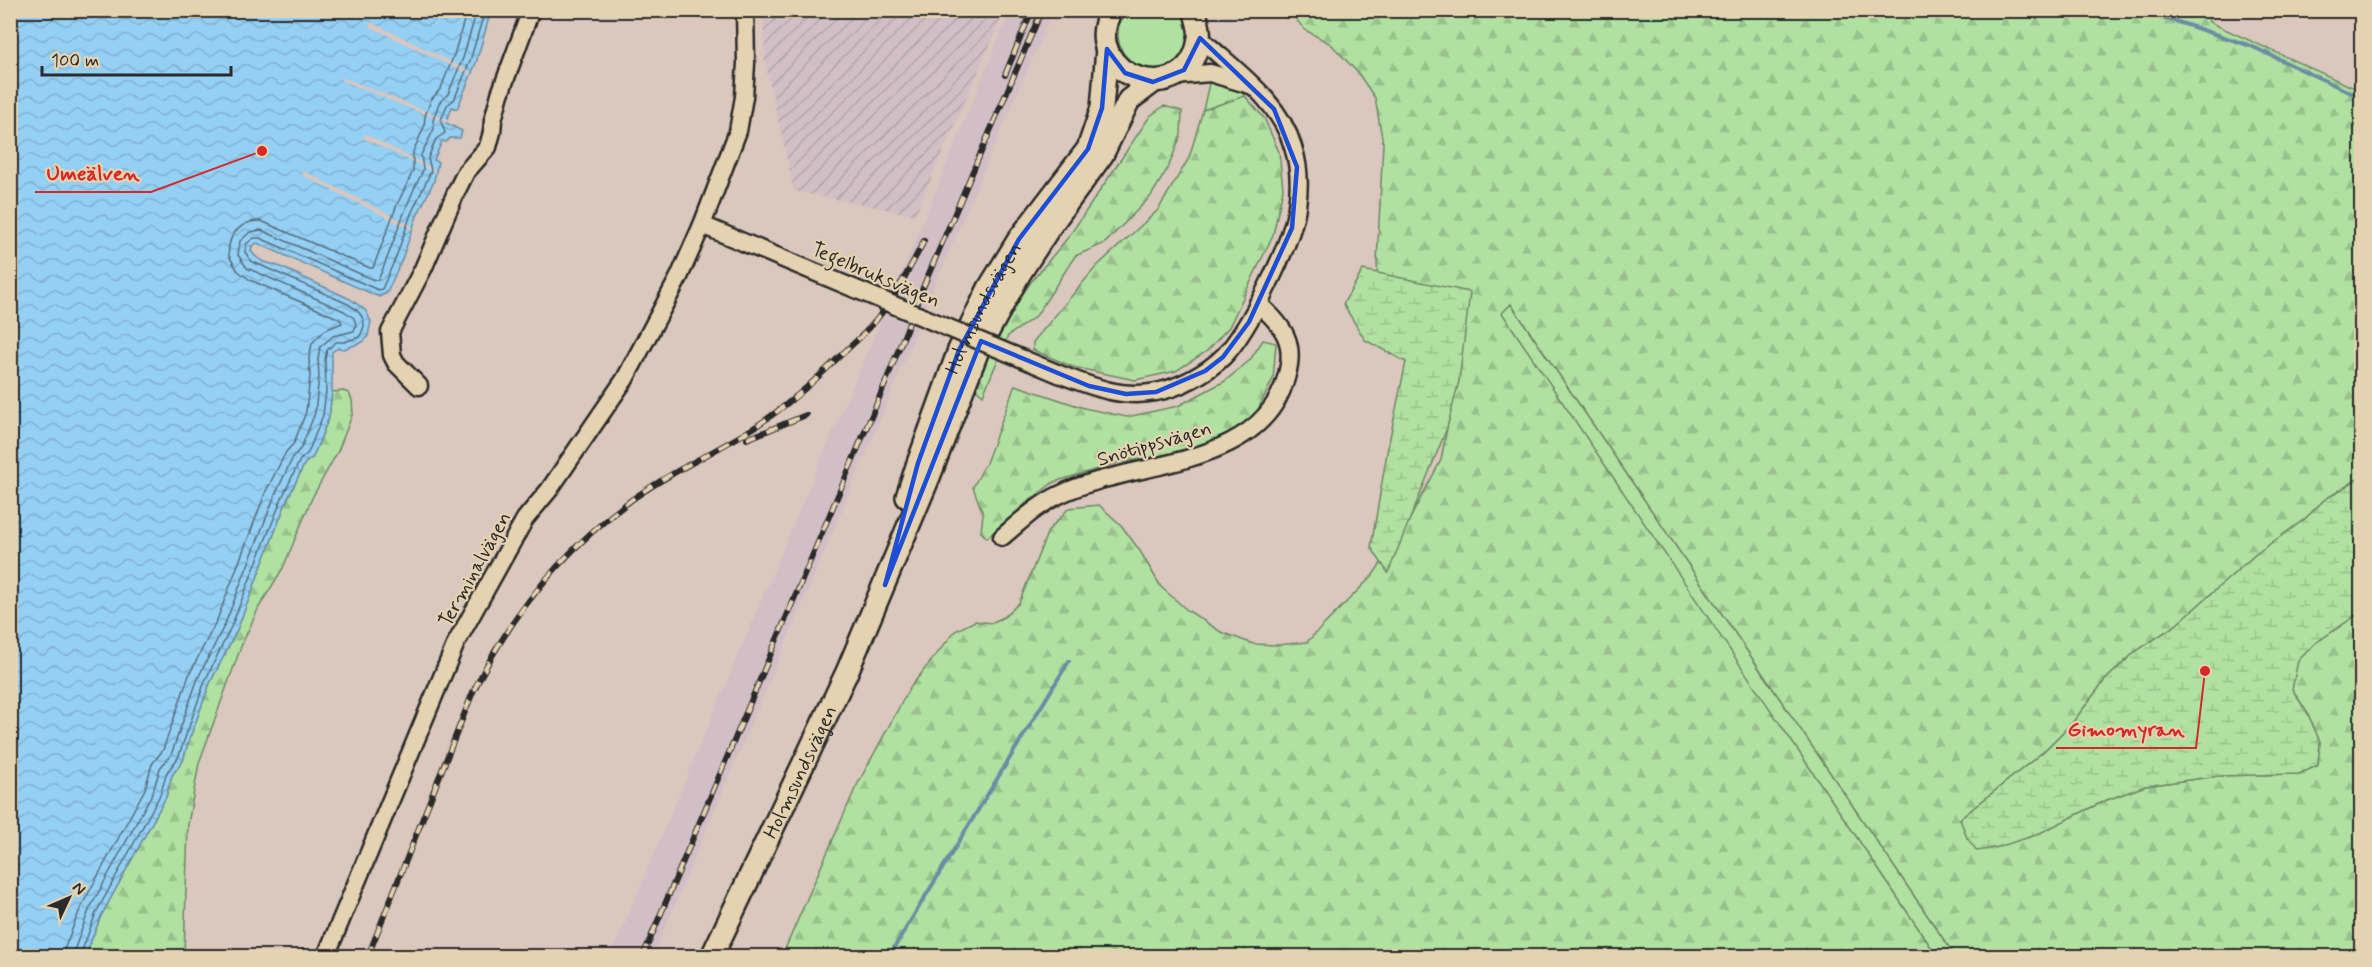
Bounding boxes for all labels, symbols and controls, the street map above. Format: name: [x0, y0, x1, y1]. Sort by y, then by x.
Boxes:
scale bar: [42, 39, 231, 77]
text: 100 m: [51, 49, 99, 73]
callout: Umeälven: [35, 153, 151, 192]
text: Umeälven: [47, 160, 140, 188]
street label: Tegelbruksvägen: [806, 236, 944, 316]
street label: Holmsundsvägen: [939, 238, 1029, 378]
street label: Snötippsvägen: [1094, 415, 1215, 474]
street label: Terminalvägen: [433, 507, 518, 632]
street label: Holmsundsvägen: [758, 701, 844, 844]
callout: Gimomyran: [2056, 709, 2196, 748]
text: Gimomyran: [2068, 716, 2185, 744]
north arrow: [39, 868, 99, 928]
text: N: [67, 877, 90, 900]

